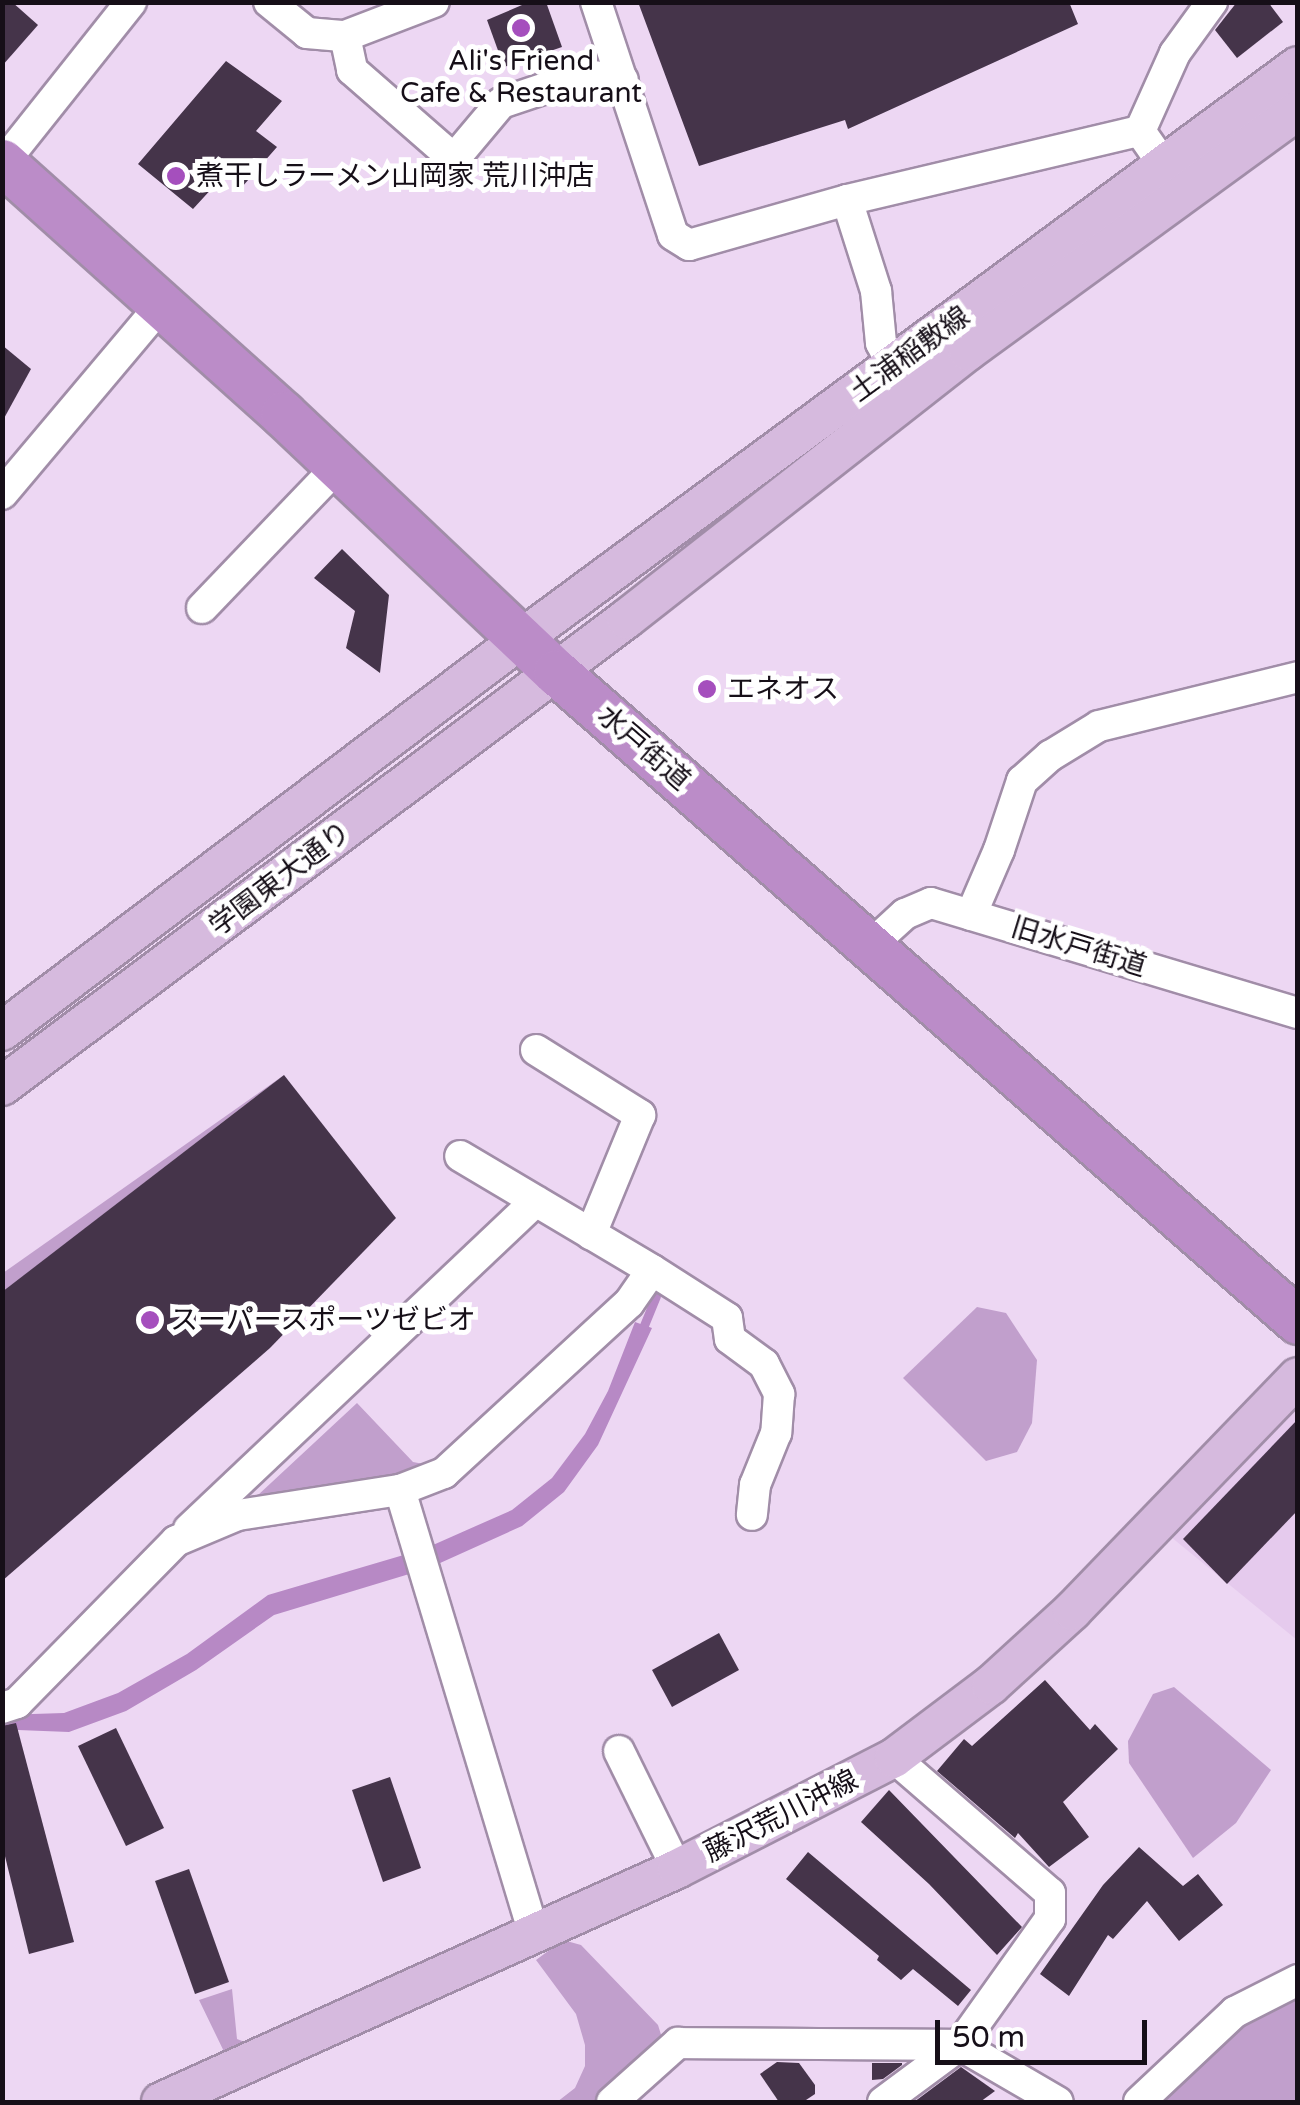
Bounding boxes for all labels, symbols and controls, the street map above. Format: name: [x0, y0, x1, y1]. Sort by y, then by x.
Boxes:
marker: Ali's Friend Cafe & Restaurant: [510, 17, 532, 39]
place label: Ali's Friend Cafe & Restaurant: [400, 44, 642, 110]
place label: 煮干しラーメン山岡家 荒川沖店: [196, 159, 595, 193]
marker: 煮干しラーメン山岡家 荒川沖店: [165, 165, 187, 187]
street label: 土浦稲敷線: [843, 299, 977, 409]
place label: エネオス: [727, 672, 839, 706]
marker: エネオス: [696, 678, 718, 700]
street label: 水戸街道: [591, 699, 697, 797]
street label: 学園東大通り: [203, 815, 357, 943]
street label: 旧水戸街道: [1007, 910, 1151, 984]
place label: スーパースポーツゼビオ: [170, 1303, 478, 1337]
marker: スーパースポーツゼビオ: [139, 1309, 161, 1331]
street label: 藤沢荒川沖線: [699, 1763, 863, 1869]
scale bar: [940, 2000, 1152, 2062]
text: 50 m: [952, 2019, 1025, 2056]

